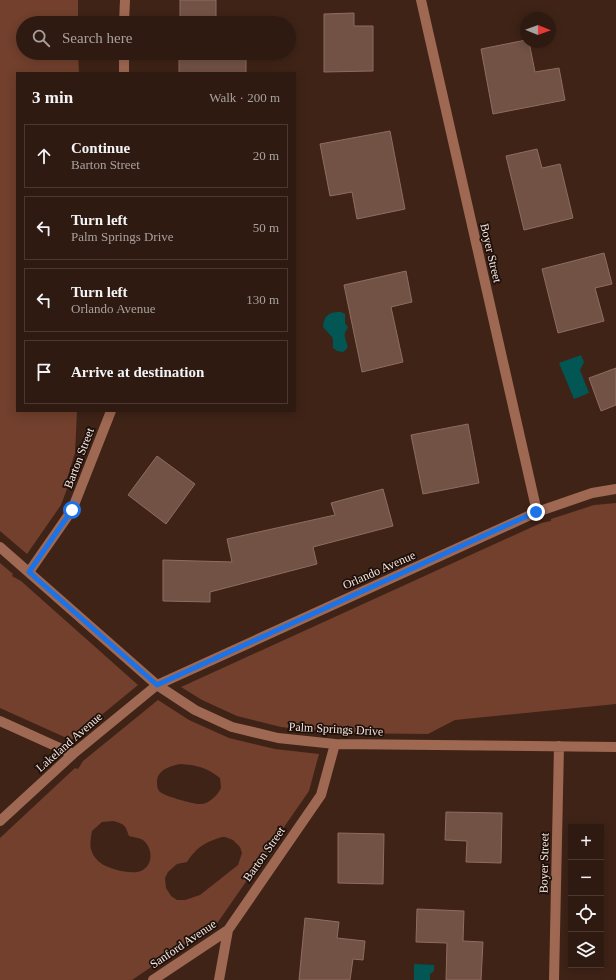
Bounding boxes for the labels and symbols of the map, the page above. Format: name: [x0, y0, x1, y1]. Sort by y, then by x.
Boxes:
north arrow: [520, 12, 556, 48]
street label: Boyer Street: [477, 222, 505, 285]
street label: Barton Street: [61, 425, 97, 490]
route start: [63, 501, 81, 519]
route end: [527, 503, 545, 521]
street label: Orlando Avenue: [340, 548, 418, 592]
street label: Lakeland Avenue: [33, 709, 105, 775]
street label: Palm Springs Drive: [288, 720, 384, 738]
street label: Barton Street: [240, 823, 288, 884]
street label: Boyer Street: [536, 832, 552, 893]
street label: Sanford Avenue: [147, 917, 219, 971]

